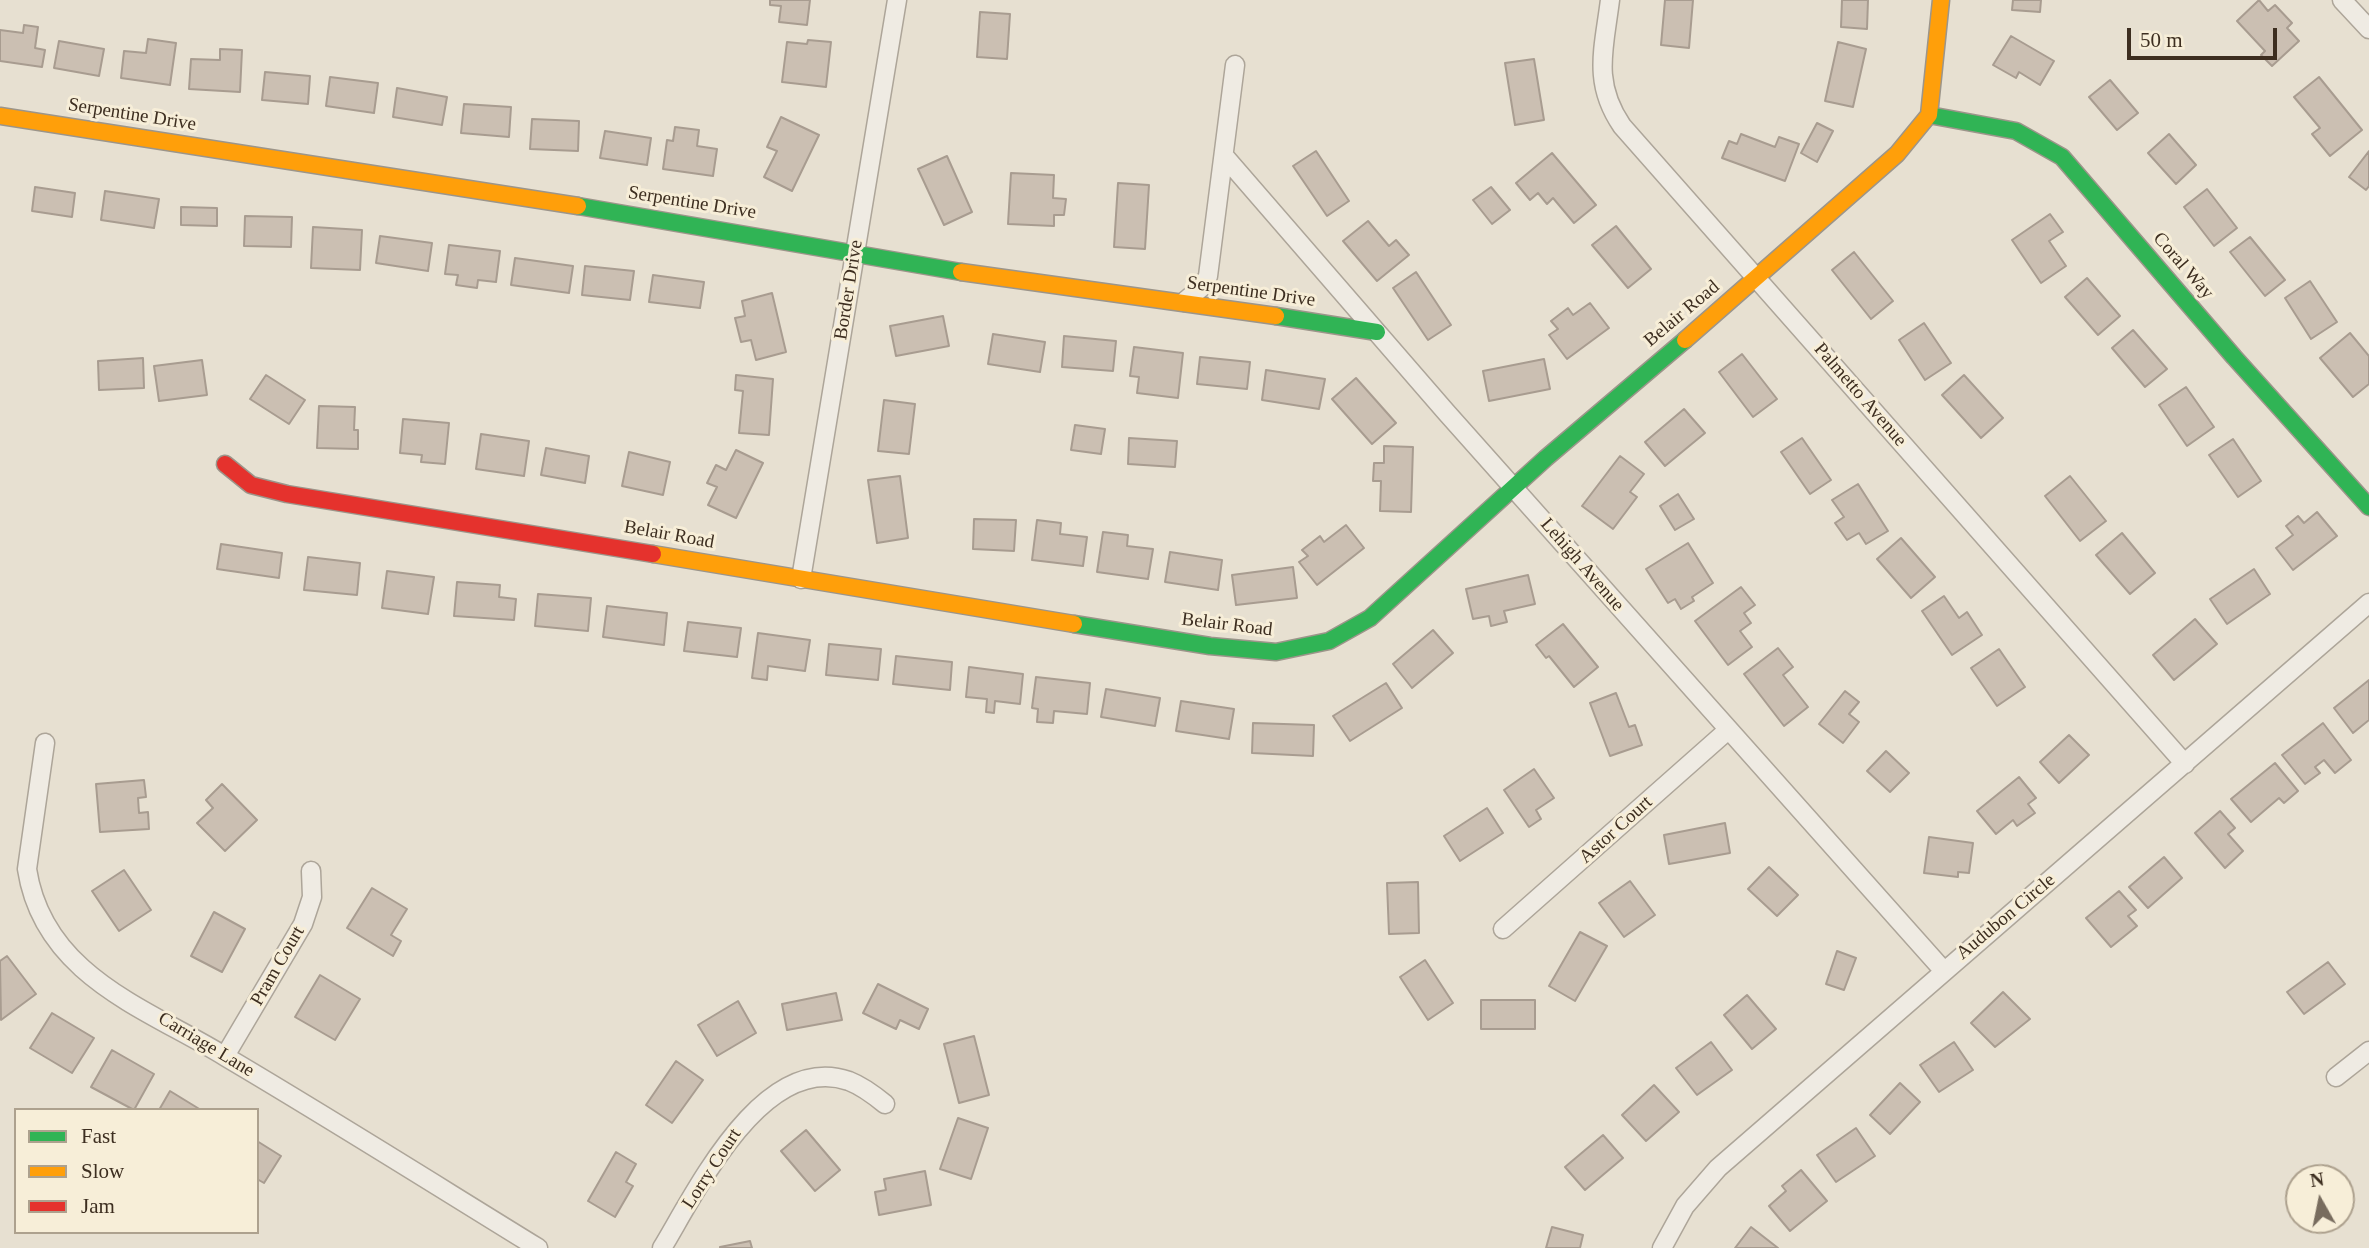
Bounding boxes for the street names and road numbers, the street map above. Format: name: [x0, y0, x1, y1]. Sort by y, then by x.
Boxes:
street label: Serpentine Drive: [66, 94, 198, 136]
street label: Serpentine Drive: [626, 182, 758, 224]
street label: Coral Way: [2148, 228, 2218, 304]
street label: Border Drive: [830, 238, 868, 342]
street label: Serpentine Drive: [1185, 272, 1317, 312]
street label: Belair Road: [1640, 276, 1724, 352]
street label: Palmetto Avenue: [1809, 338, 1911, 452]
street label: Lehigh Avenue: [1535, 514, 1629, 616]
street label: Belair Road: [622, 516, 716, 554]
street label: Belair Road: [1180, 608, 1274, 642]
street label: Astor Court: [1575, 791, 1657, 869]
street label: Audubon Circle: [1952, 869, 2060, 965]
street label: Pram Court: [246, 922, 310, 1010]
street label: Carriage Lane: [154, 1007, 258, 1083]
street label: Lorry Court: [678, 1125, 746, 1213]

